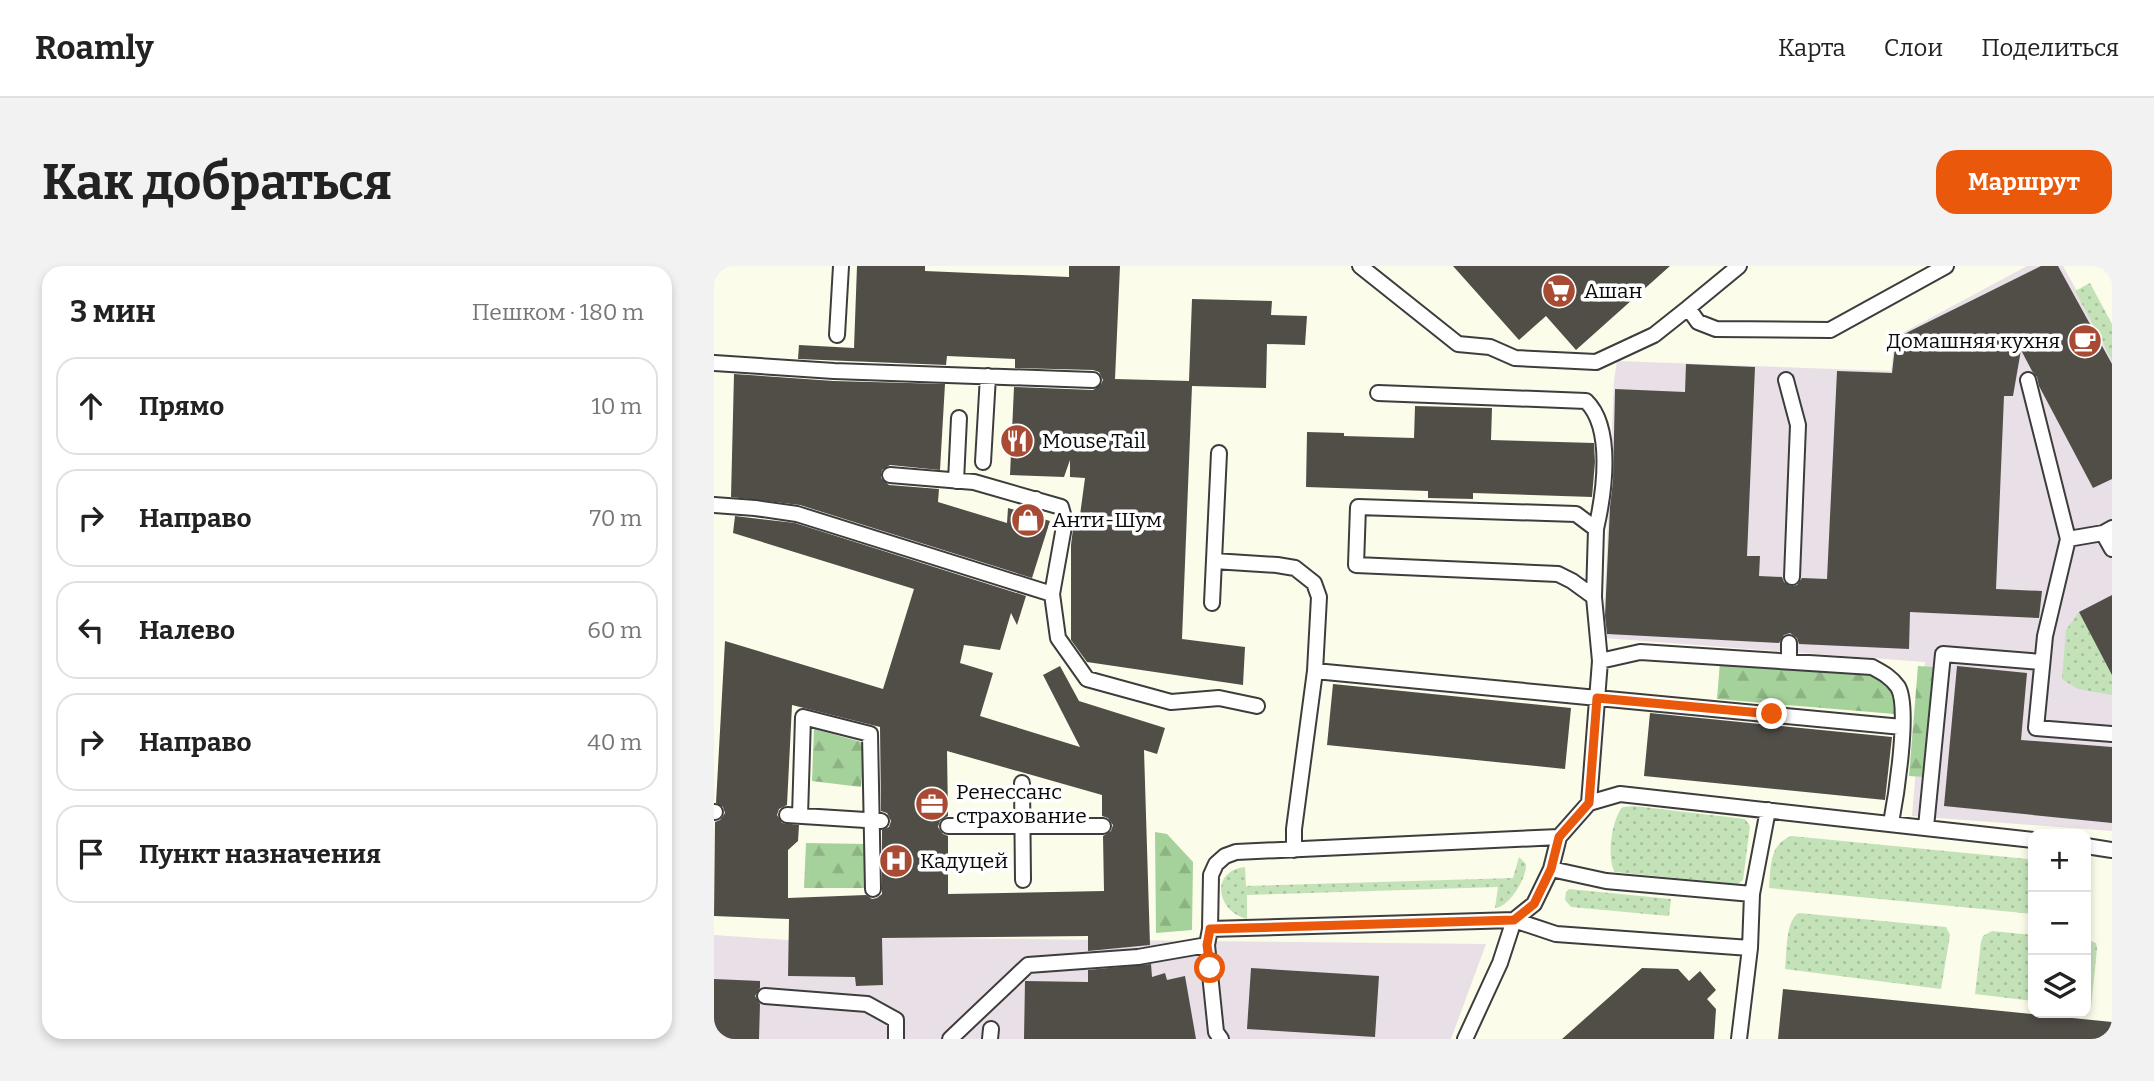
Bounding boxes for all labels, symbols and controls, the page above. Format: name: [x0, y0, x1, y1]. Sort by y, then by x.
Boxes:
text: Roamly: [35, 28, 154, 68]
text: Карта: [1778, 34, 1846, 62]
text: Слои: [1884, 34, 1943, 62]
text: Поделиться: [1981, 34, 2119, 62]
button: Маршрут: [1936, 150, 2112, 214]
text: Как добраться: [42, 153, 392, 212]
supermarket icon: Ашан: [1540, 272, 1578, 310]
place label: Ашан: [1584, 278, 1643, 304]
text: 3 мин: [70, 294, 156, 330]
text: Пешком · 180 m: [472, 298, 644, 326]
cafe icon: Домашняя кухня: [2066, 322, 2104, 360]
place label: Домашняя кухня: [1887, 328, 2060, 354]
icon: ahead: [72, 387, 110, 425]
text: Прямо: [139, 391, 224, 422]
text: 10 m: [591, 392, 642, 420]
restaurant icon: Mouse Tail: [998, 422, 1036, 460]
place label: Mouse Tail: [1042, 428, 1146, 454]
icon: right: [72, 499, 110, 537]
shop icon: Анти-Шум: [1009, 501, 1047, 539]
text: Направо: [139, 503, 252, 534]
text: 70 m: [590, 504, 642, 532]
place label: Анти-Шум: [1052, 507, 1162, 533]
icon: left: [72, 611, 110, 649]
text: Налево: [139, 615, 235, 646]
text: 60 m: [587, 616, 642, 644]
route end: [1756, 698, 1787, 729]
icon: right: [72, 723, 110, 761]
text: Направо: [139, 727, 252, 758]
text: 40 m: [587, 728, 642, 756]
place label: Ренессанс страхование: [956, 779, 1087, 829]
office icon: Ренессанс страхование: [913, 785, 951, 823]
map controls: [2028, 829, 2091, 1018]
button: +: [2028, 829, 2091, 892]
icon: arrive: [72, 835, 110, 873]
text: Пункт назначения: [139, 839, 381, 870]
hospital icon: Кадуцей: [877, 842, 915, 880]
place label: Кадуцей: [920, 848, 1008, 874]
button: −: [2028, 892, 2091, 955]
route start: [1194, 952, 1225, 983]
button: layers: [2028, 955, 2091, 1018]

